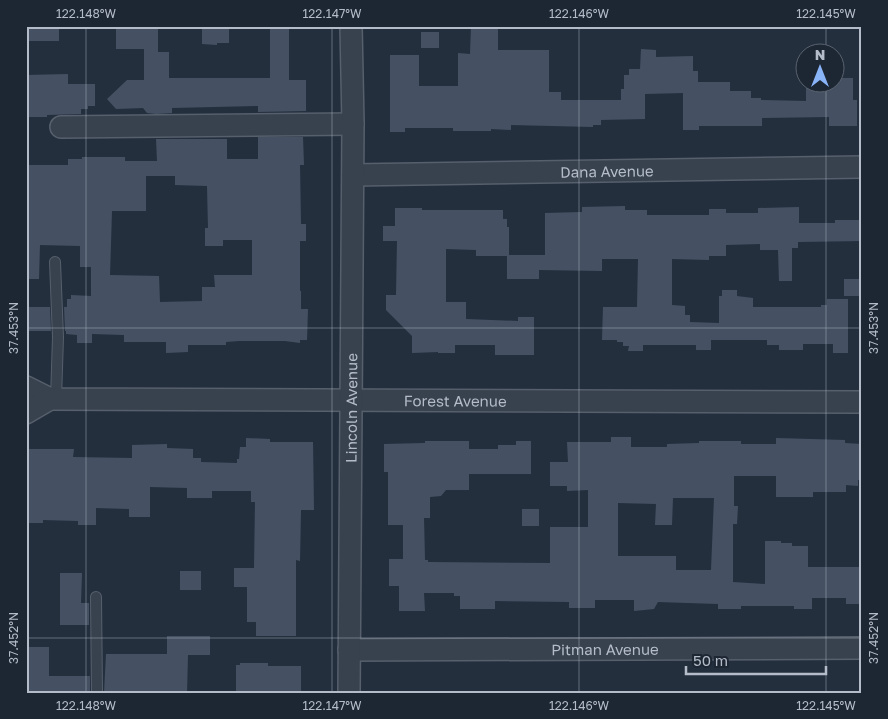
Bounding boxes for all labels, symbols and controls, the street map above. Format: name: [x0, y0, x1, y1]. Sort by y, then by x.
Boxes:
text: 122.148°W: [56, 6, 116, 21]
text: 122.147°W: [302, 6, 362, 21]
text: 122.146°W: [549, 6, 609, 21]
text: 122.145°W: [796, 6, 856, 21]
north arrow: [796, 42, 846, 92]
text: N: [815, 46, 825, 63]
street label: Dana Avenue: [560, 161, 654, 181]
text: 37.453°N: [6, 302, 21, 354]
text: 37.453°N: [866, 302, 881, 354]
street label: Lincoln Avenue: [342, 353, 360, 463]
street label: Forest Avenue: [404, 391, 507, 410]
text: 37.452°N: [6, 612, 21, 664]
text: 37.452°N: [866, 612, 881, 664]
street label: Pitman Avenue: [551, 640, 659, 658]
scale bar: [686, 644, 826, 676]
text: 50 m: [693, 651, 728, 669]
text: 122.148°W: [56, 698, 116, 713]
text: 122.147°W: [302, 698, 362, 713]
text: 122.146°W: [549, 698, 609, 713]
text: 122.145°W: [796, 698, 856, 713]

